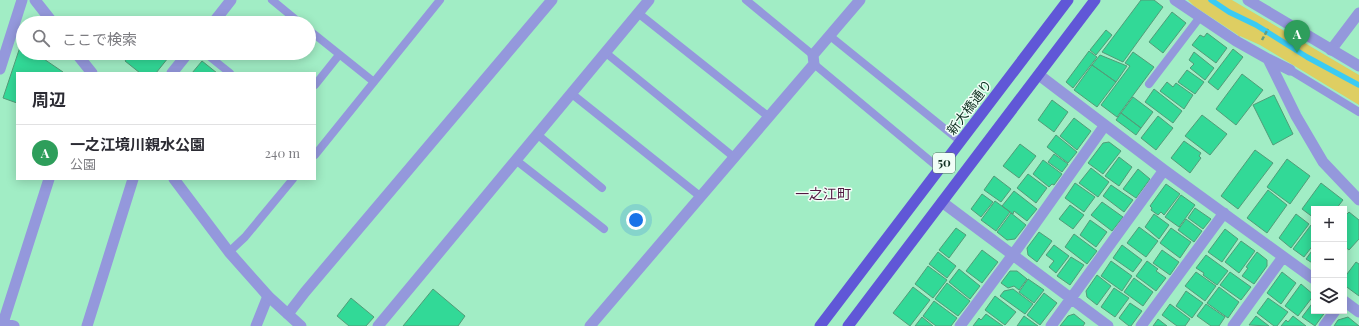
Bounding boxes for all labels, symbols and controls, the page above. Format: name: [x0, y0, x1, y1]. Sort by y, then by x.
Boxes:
search box: [16, 16, 316, 60]
pin: A: [1284, 20, 1310, 53]
icon: search: [30, 27, 52, 49]
text: ここで検索: [62, 29, 137, 49]
street label: 新大橋通り: [942, 76, 995, 138]
text: 周辺: [32, 88, 66, 110]
text: 一之江境川親水公園: [70, 134, 205, 154]
text: A: [41, 144, 49, 161]
text: 240 m: [265, 144, 300, 161]
road number: 50: [933, 153, 955, 173]
text: 公園: [70, 155, 96, 172]
district label: 一之江町: [795, 184, 851, 203]
map controls: [1311, 206, 1347, 314]
button: +: [1311, 206, 1347, 242]
your location: [626, 210, 646, 230]
button: −: [1311, 242, 1347, 278]
button: layers: [1311, 278, 1347, 314]

